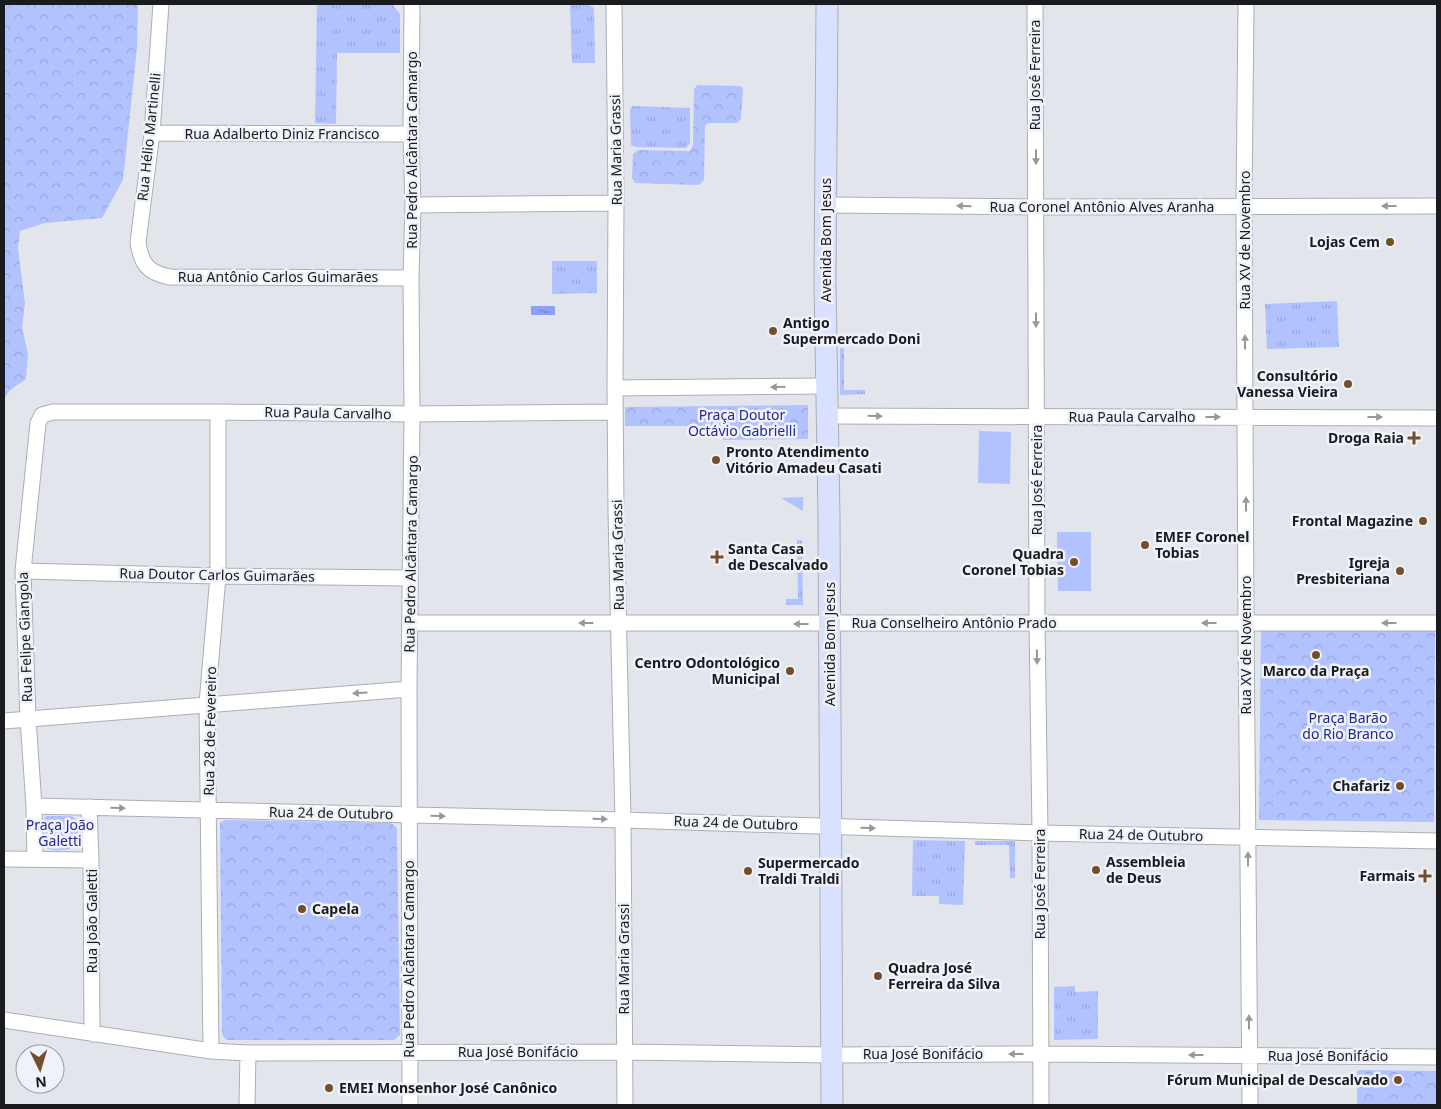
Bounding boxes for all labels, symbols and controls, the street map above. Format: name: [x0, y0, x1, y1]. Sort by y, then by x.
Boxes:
street label: Rua José Ferreira: [1025, 20, 1044, 130]
street label: Rua Pedro Alcântara Camargo: [402, 51, 421, 249]
street label: Rua Hélio Martinelli: [132, 72, 165, 202]
street label: Rua Maria Grassi: [605, 94, 626, 206]
street label: Rua Adalberto Diniz Francisco: [184, 124, 380, 143]
one-way arrow: [1032, 150, 1040, 166]
street label: Rua XV de Novembro: [1235, 171, 1254, 309]
street label: Avenida Bom Jesus: [816, 178, 835, 302]
street label: Rua Coronel Antônio Alves Aranha: [990, 197, 1214, 216]
one-way arrow: [955, 202, 971, 210]
one-way arrow: [1380, 202, 1396, 210]
place label: Lojas Cem: [1309, 232, 1380, 251]
marker: Lojas Cem: [1384, 236, 1396, 248]
street label: Rua Antônio Carlos Guimarães: [178, 267, 379, 286]
one-way arrow: [1032, 312, 1040, 328]
place label: Antigo Supermercado Doni: [783, 313, 920, 348]
marker: Antigo Supermercado Doni: [767, 325, 779, 337]
one-way arrow: [1241, 333, 1249, 349]
place label: Consultório Vanessa Vieira: [1237, 366, 1338, 401]
marker: Consultório Vanessa Vieira: [1342, 378, 1354, 390]
one-way arrow: [770, 383, 786, 391]
street label: Rua Paula Carvalho: [264, 402, 392, 423]
park label: Praça Doutor Octávio Gabrielli: [688, 405, 796, 440]
street label: Rua Paula Carvalho: [1068, 407, 1196, 426]
one-way arrow: [868, 412, 884, 420]
one-way arrow: [1205, 413, 1221, 421]
one-way arrow: [1368, 413, 1384, 421]
street label: Rua José Ferreira: [1027, 425, 1046, 535]
place label: Droga Raia: [1328, 428, 1404, 447]
marker: Droga Raia: [1408, 432, 1420, 444]
place label: Pronto Atendimento Vitório Amadeu Casati: [726, 442, 882, 477]
marker: Pronto Atendimento Vitório Amadeu Casati: [710, 454, 722, 466]
street label: Rua Pedro Alcântara Camargo: [399, 455, 422, 653]
one-way arrow: [1242, 496, 1250, 512]
street label: Rua Maria Grassi: [607, 499, 628, 611]
place label: Frontal Magazine: [1292, 511, 1413, 530]
marker: Frontal Magazine: [1417, 515, 1429, 527]
place label: EMEF Coronel Tobias: [1155, 527, 1249, 562]
place label: Santa Casa de Descalvado: [728, 539, 828, 574]
marker: EMEF Coronel Tobias: [1139, 539, 1151, 551]
place label: Quadra Coronel Tobias: [962, 544, 1064, 579]
marker: Santa Casa de Descalvado: [710, 550, 724, 564]
place label: Igreja Presbiteriana: [1296, 553, 1390, 588]
marker: Quadra Coronel Tobias: [1068, 556, 1080, 568]
street label: Rua Doutor Carlos Guimarães: [119, 563, 315, 586]
marker: Igreja Presbiteriana: [1394, 565, 1406, 577]
street label: Rua Felipe Giangola: [13, 572, 36, 702]
street label: Rua XV de Novembro: [1236, 576, 1255, 714]
street label: Avenida Bom Jesus: [820, 582, 839, 706]
street label: Rua Conselheiro Antônio Prado: [851, 613, 1057, 632]
one-way arrow: [578, 619, 594, 627]
one-way arrow: [1200, 619, 1216, 627]
one-way arrow: [1380, 619, 1396, 627]
one-way arrow: [793, 620, 809, 628]
marker: Marco da Praça: [1310, 649, 1322, 661]
one-way arrow: [1033, 650, 1041, 666]
place label: Centro Odontológico Municipal: [635, 653, 780, 688]
place label: Marco da Praça: [1263, 661, 1369, 680]
marker: Centro Odontológico Municipal: [784, 665, 796, 677]
street label: Rua 28 de Fevereiro: [199, 666, 220, 796]
one-way arrow: [352, 689, 368, 697]
park label: Praça Barão do Rio Branco: [1302, 708, 1394, 743]
place label: Chafariz: [1332, 776, 1390, 795]
marker: Chafariz: [1394, 780, 1406, 792]
street label: Rua 24 de Outubro: [269, 802, 393, 823]
one-way arrow: [110, 804, 126, 812]
street label: Rua 24 de Outubro: [673, 811, 799, 834]
one-way arrow: [430, 812, 446, 820]
park label: Praça João Galetti: [26, 815, 94, 850]
one-way arrow: [593, 815, 609, 823]
one-way arrow: [860, 824, 876, 832]
street label: Rua 24 de Outubro: [1079, 824, 1203, 845]
street label: Rua José Ferreira: [1030, 829, 1049, 939]
one-way arrow: [1244, 851, 1252, 867]
place label: Assembleia de Deus: [1106, 852, 1186, 887]
place label: Supermercado Traldi Traldi: [758, 853, 860, 888]
street label: Rua Pedro Alcântara Camargo: [399, 860, 418, 1058]
marker: Assembleia de Deus: [1090, 864, 1102, 876]
marker: Supermercado Traldi Traldi: [742, 865, 754, 877]
place label: Farmais: [1359, 866, 1415, 885]
street label: Rua João Galetti: [82, 869, 101, 973]
marker: Farmais: [1419, 870, 1431, 882]
place label: Capela: [312, 899, 359, 918]
marker: Capela: [296, 903, 308, 915]
street label: Rua Maria Grassi: [614, 904, 633, 1014]
place label: Quadra José Ferreira da Silva: [888, 958, 1000, 993]
marker: Quadra José Ferreira da Silva: [872, 970, 884, 982]
one-way arrow: [1245, 1013, 1253, 1029]
street label: Rua José Bonifácio: [458, 1042, 578, 1061]
north arrow: [15, 1044, 65, 1094]
street label: Rua José Bonifácio: [863, 1044, 983, 1063]
street label: Rua José Bonifácio: [1268, 1046, 1388, 1065]
one-way arrow: [1008, 1050, 1024, 1058]
one-way arrow: [1188, 1051, 1204, 1059]
place label: Fórum Municipal de Descalvado: [1167, 1070, 1388, 1089]
text: N: [35, 1072, 48, 1092]
marker: Fórum Municipal de Descalvado: [1392, 1074, 1404, 1086]
place label: EMEI Monsenhor José Canônico: [339, 1078, 557, 1097]
marker: EMEI Monsenhor José Canônico: [323, 1082, 335, 1094]

